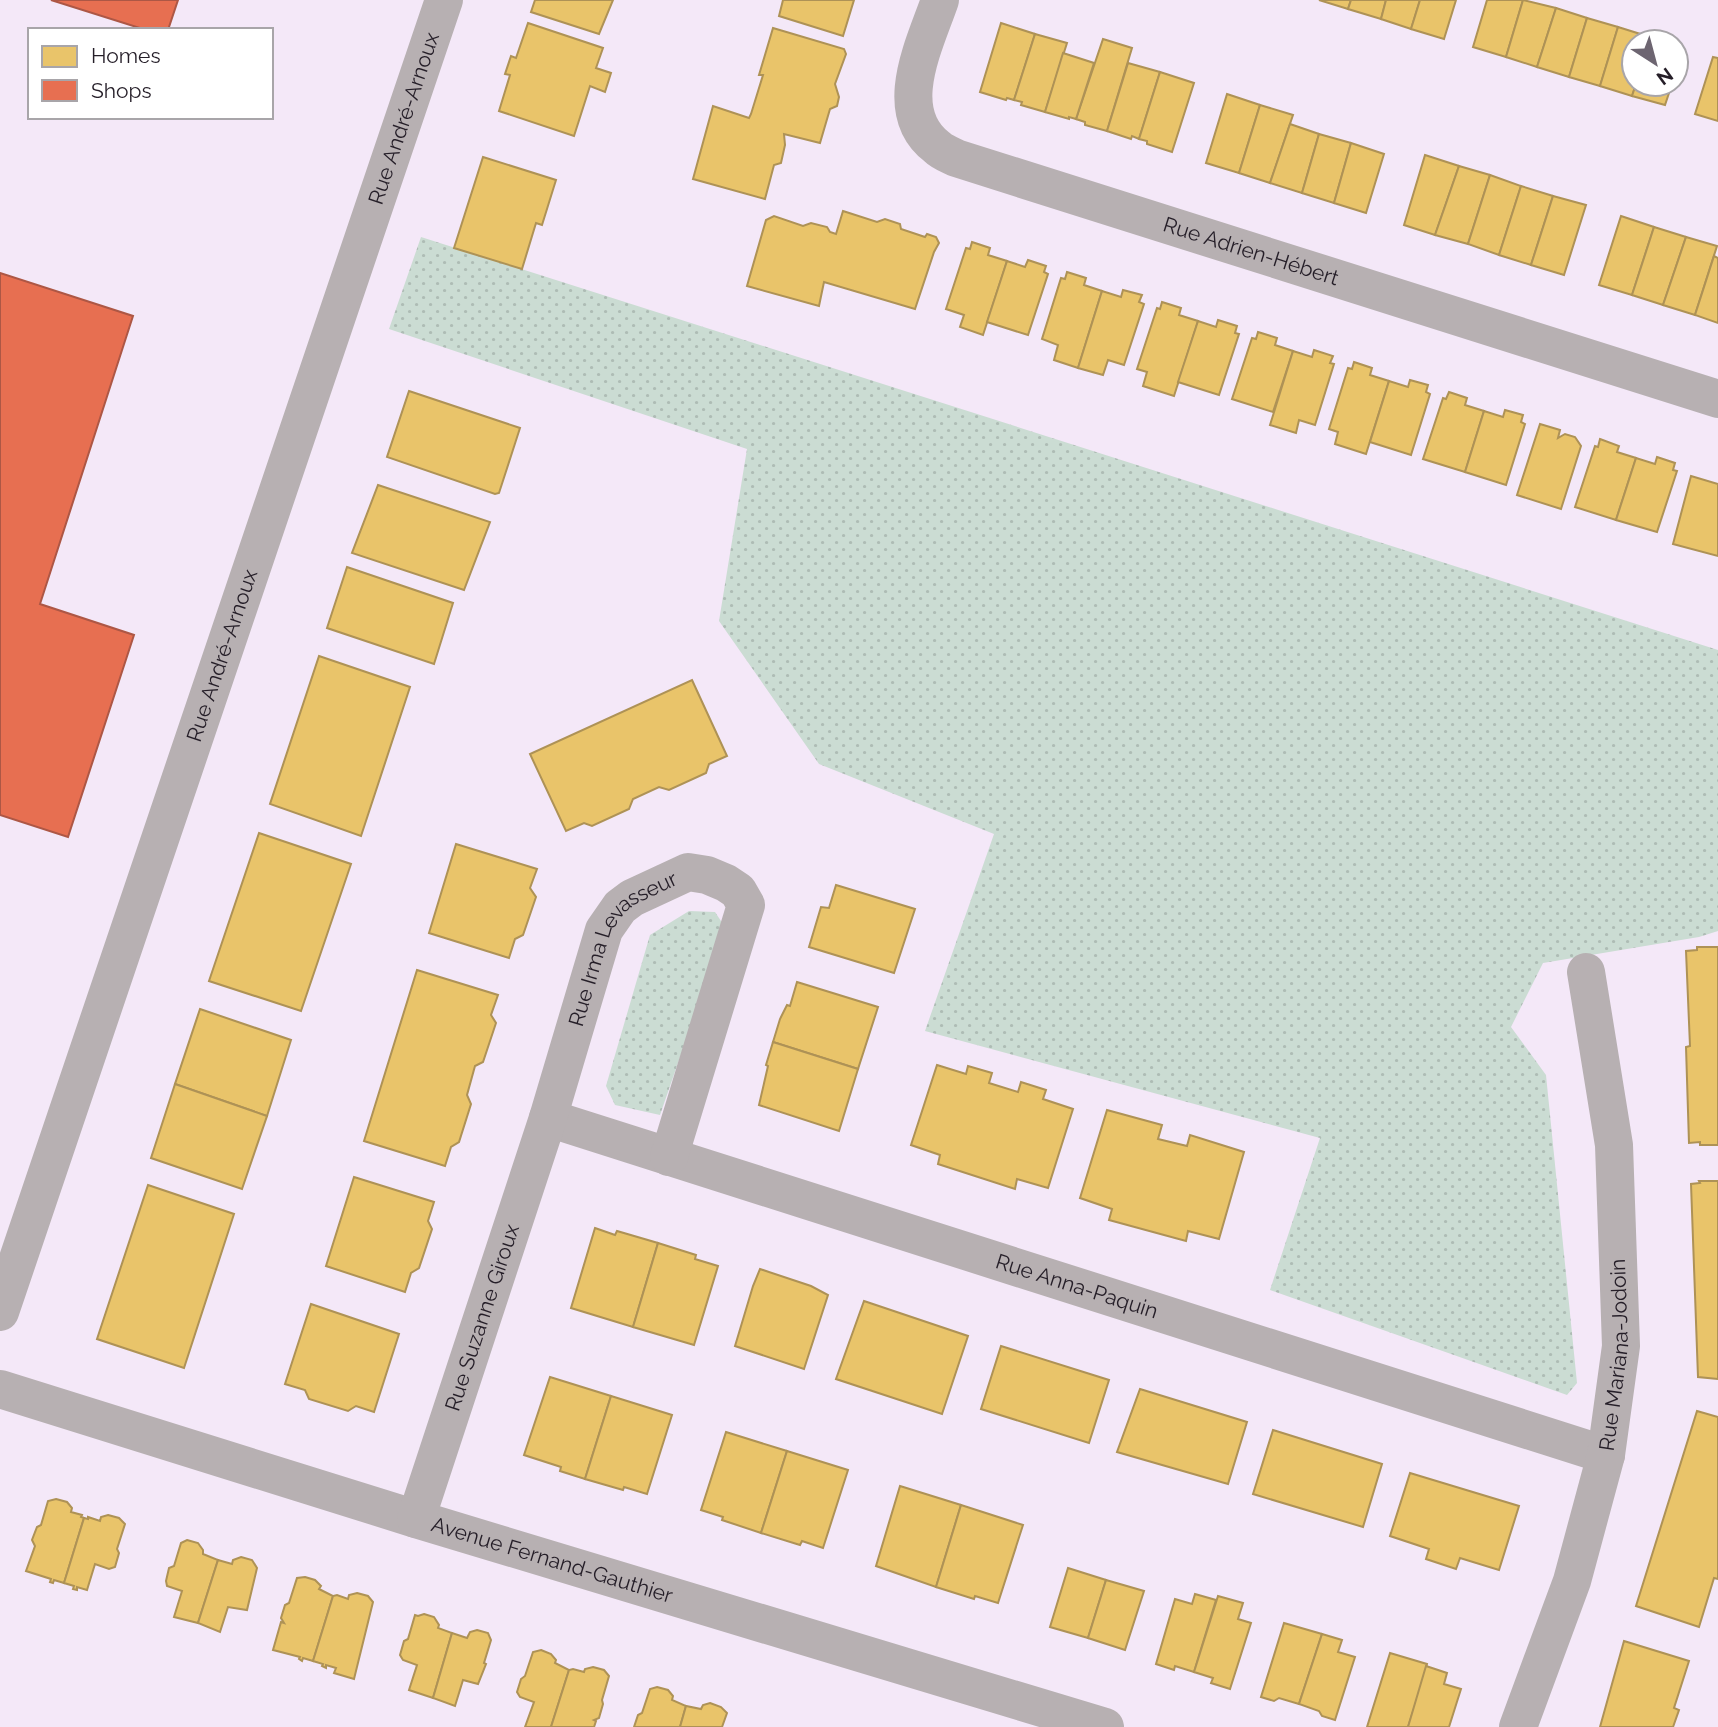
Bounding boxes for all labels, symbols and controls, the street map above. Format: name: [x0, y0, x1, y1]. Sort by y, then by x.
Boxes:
legend: [28, 28, 273, 119]
north arrow: [1620, 28, 1690, 98]
street label: Rue André-Arnoux: [363, 29, 444, 208]
text: Homes: [91, 43, 161, 68]
text: N: [1653, 64, 1677, 90]
text: Shops: [91, 78, 152, 103]
street label: Rue Adrien-Hébert: [1160, 211, 1342, 290]
street label: Rue André-Arnoux: [181, 566, 263, 745]
street label: Rue Irma Levasseur: [563, 866, 681, 1029]
street label: Rue Suzanne Giroux: [439, 1220, 524, 1414]
street label: Rue Anna-Paquin: [993, 1248, 1161, 1323]
street label: Rue Mariana-Jodoin: [1594, 1258, 1633, 1452]
street label: Avenue Fernand-Gauthier: [429, 1511, 677, 1608]

